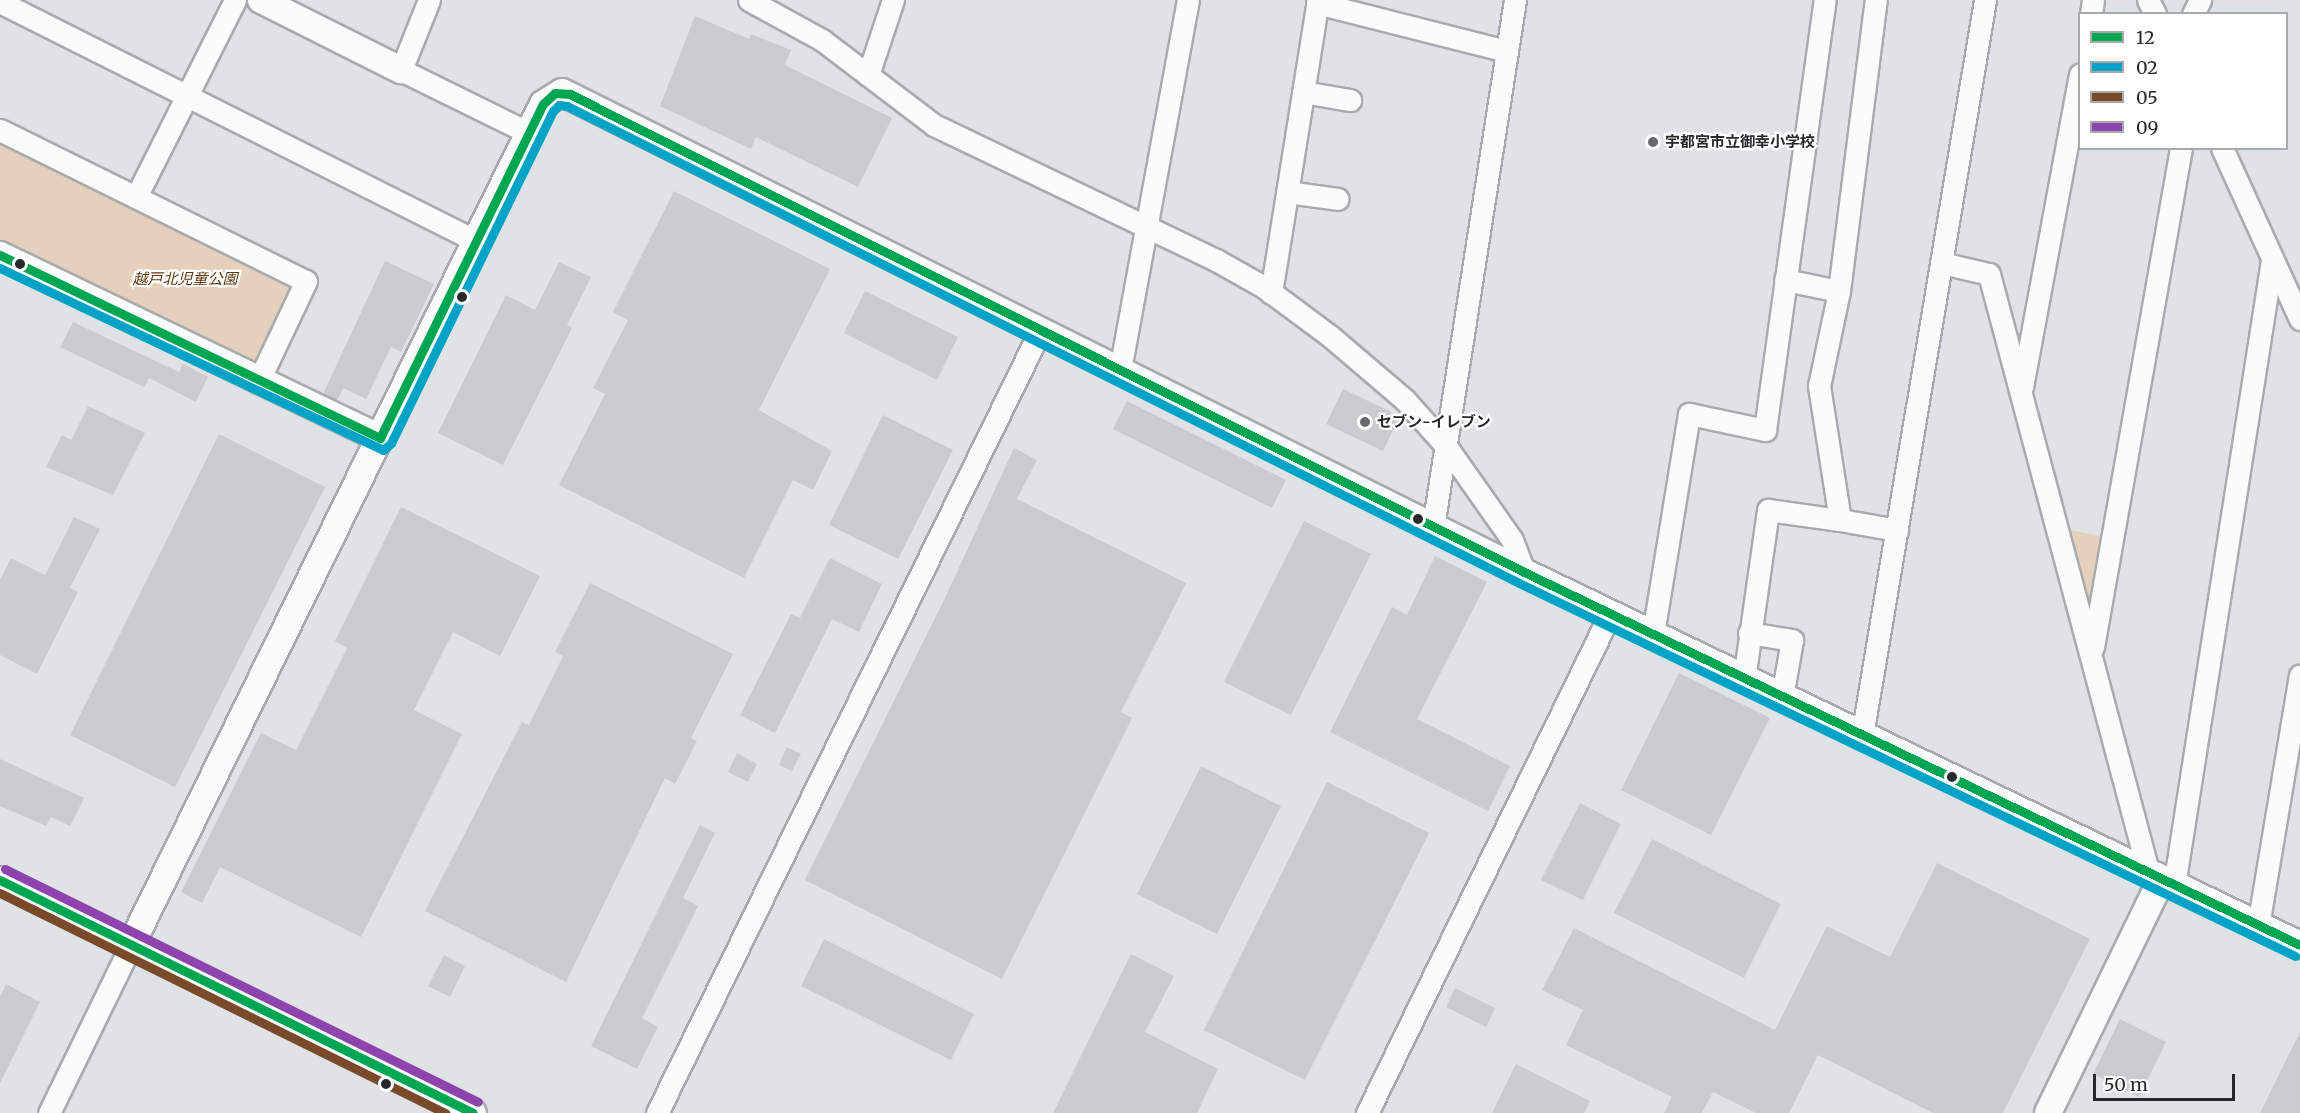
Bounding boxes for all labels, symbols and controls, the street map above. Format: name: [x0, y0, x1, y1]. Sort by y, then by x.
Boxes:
legend: [2078, 12, 2288, 150]
text: 12: [2136, 26, 2155, 49]
text: 02: [2136, 56, 2158, 79]
text: 05: [2136, 86, 2158, 109]
text: 09: [2136, 116, 2158, 139]
place label: 宇都宮市立御幸小学校: [1665, 133, 1815, 151]
marker: 宇都宮市立御幸小学校: [1646, 135, 1660, 149]
unlabelled marker: [14, 258, 26, 270]
park label: 越戸北児童公園: [133, 270, 237, 288]
unlabelled marker: [456, 291, 468, 303]
place label: セブン-イレブン: [1377, 413, 1491, 431]
marker: セブン-イレブン: [1358, 415, 1372, 429]
unlabelled marker: [1412, 513, 1424, 525]
unlabelled marker: [1946, 771, 1958, 783]
scale bar: [2096, 1062, 2238, 1100]
text: 50 m: [2104, 1073, 2148, 1096]
unlabelled marker: [380, 1078, 392, 1090]

